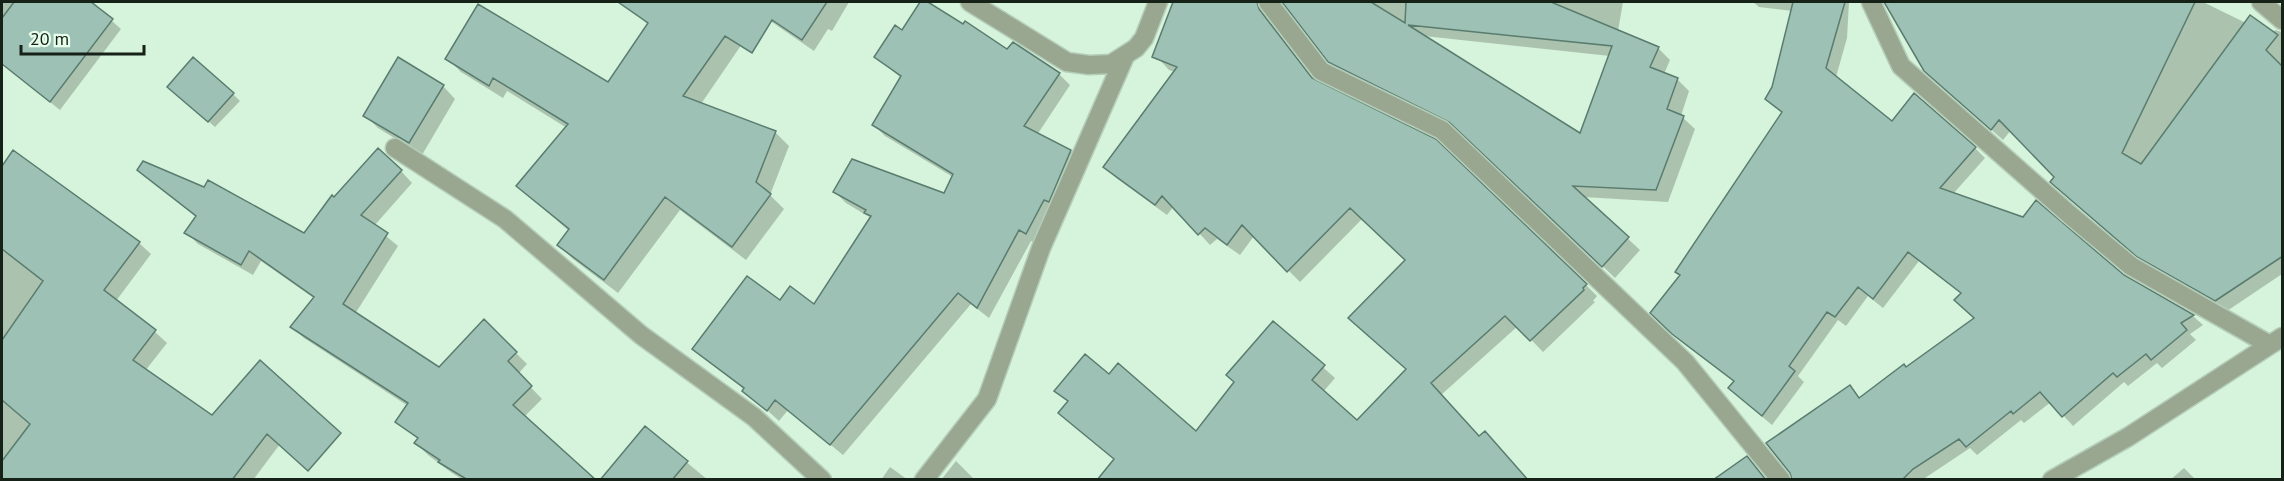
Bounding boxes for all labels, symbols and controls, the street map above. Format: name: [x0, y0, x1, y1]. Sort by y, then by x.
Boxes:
scale bar: [21, 18, 144, 56]
text: 20 m: [30, 27, 69, 50]

